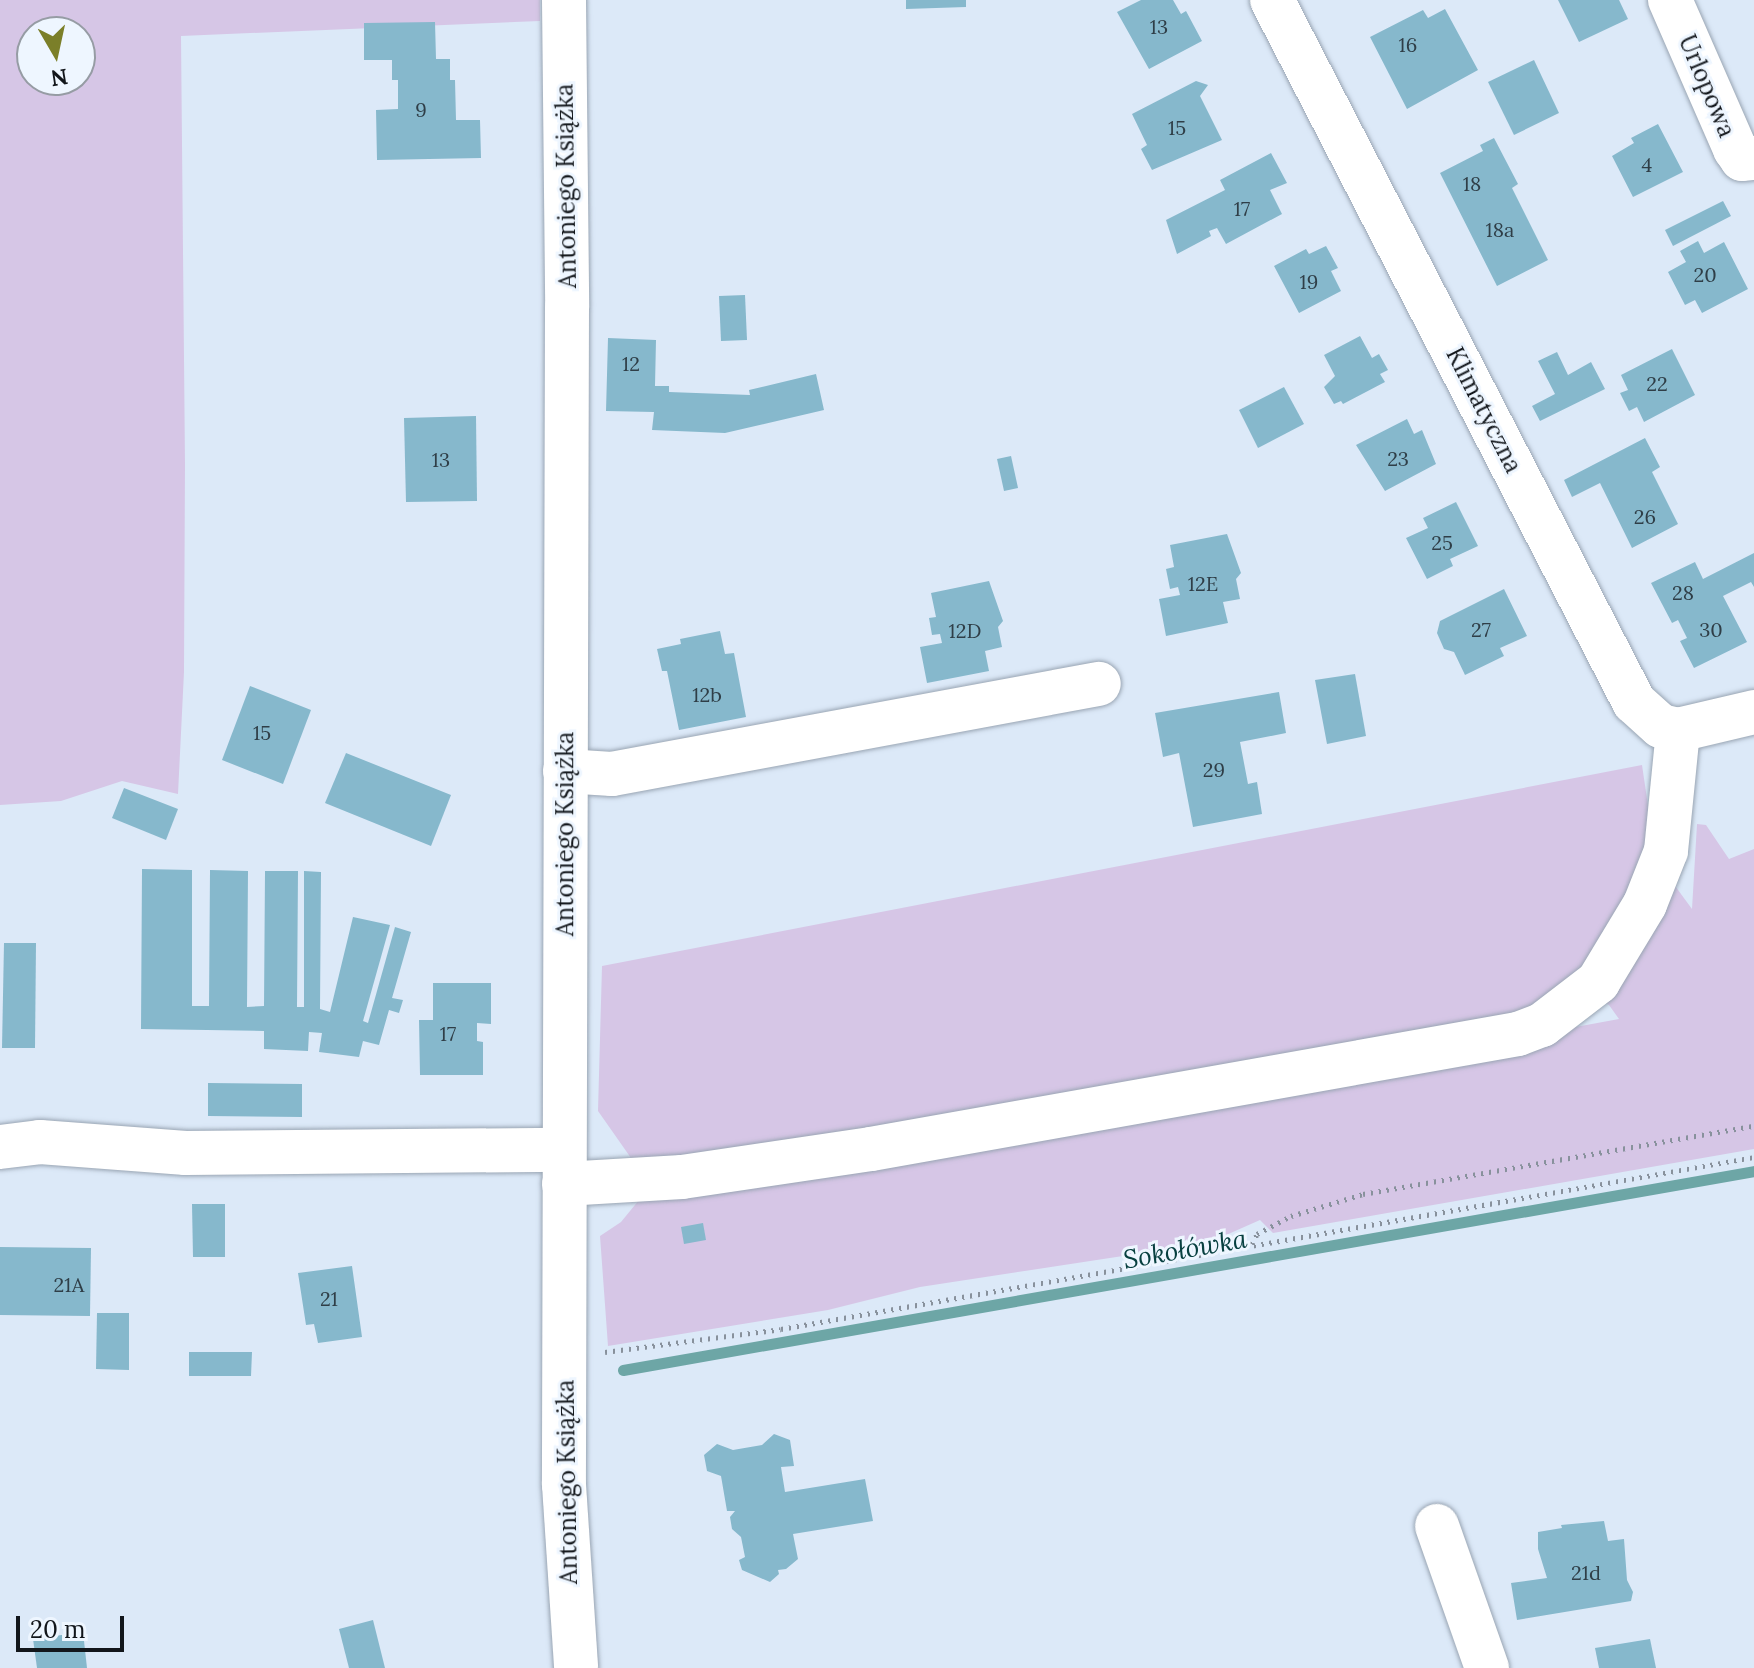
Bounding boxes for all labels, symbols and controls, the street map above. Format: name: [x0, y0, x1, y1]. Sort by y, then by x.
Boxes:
house number: 13: [1150, 14, 1168, 38]
north arrow: [16, 16, 96, 96]
street label: Urlopowa: [1673, 30, 1741, 142]
house number: 16: [1399, 32, 1417, 56]
text: N: [49, 63, 70, 93]
street label: Antoniego Książka: [550, 83, 582, 289]
house number: 9: [415, 97, 427, 121]
house number: 15: [1168, 115, 1186, 139]
house number: 4: [1642, 152, 1652, 176]
house number: 18: [1463, 171, 1481, 195]
house number: 17: [1234, 196, 1250, 220]
house number: 18a: [1486, 217, 1514, 241]
house number: 20: [1693, 262, 1717, 286]
house number: 19: [1300, 269, 1318, 293]
street label: Klimatyczna: [1440, 342, 1528, 478]
house number: 12: [622, 351, 640, 375]
house number: 22: [1646, 371, 1668, 395]
house number: 23: [1387, 446, 1409, 470]
house number: 13: [432, 447, 450, 471]
house number: 26: [1634, 504, 1656, 528]
house number: 25: [1431, 530, 1453, 554]
house number: 12E: [1188, 571, 1218, 595]
house number: 28: [1672, 580, 1694, 604]
house number: 27: [1471, 617, 1491, 641]
house number: 30: [1699, 617, 1723, 641]
house number: 12D: [949, 618, 981, 642]
house number: 12b: [692, 682, 722, 706]
house number: 15: [253, 720, 271, 744]
street label: Antoniego Książka: [551, 732, 579, 936]
house number: 29: [1203, 757, 1225, 781]
house number: 17: [440, 1021, 456, 1045]
water label: Sokołówka: [1121, 1223, 1249, 1275]
house number: 21A: [54, 1272, 84, 1296]
house number: 21: [320, 1286, 338, 1310]
street label: Antoniego Książka: [551, 1379, 583, 1585]
house number: 21d: [1571, 1560, 1601, 1584]
scale bar: [20, 1600, 128, 1650]
text: 20 m: [30, 1614, 86, 1645]

